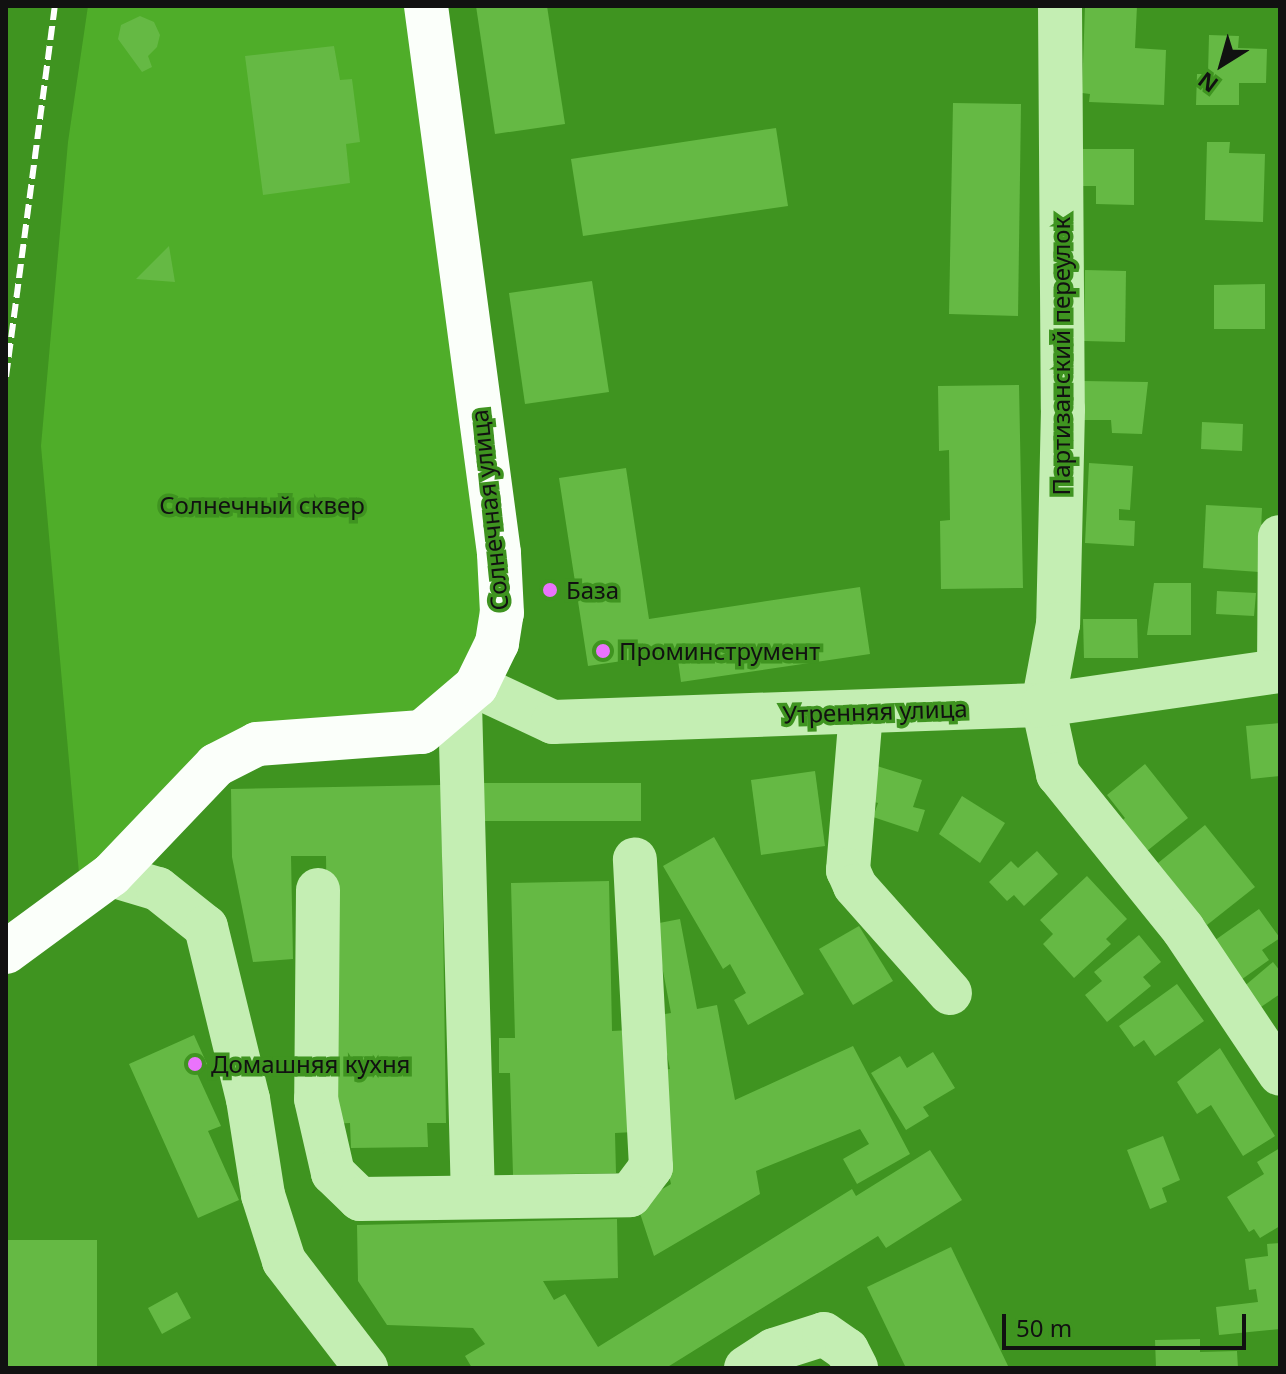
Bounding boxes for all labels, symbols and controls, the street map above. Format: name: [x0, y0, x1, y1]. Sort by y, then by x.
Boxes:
north arrow: [1182, 24, 1262, 104]
text: N: [1191, 66, 1224, 101]
street label: Партизанский переулок: [1047, 217, 1075, 495]
street label: Солнечная улица: [464, 408, 514, 612]
park label: Солнечный сквер: [159, 491, 365, 519]
place label: База: [566, 576, 619, 604]
marker: База: [541, 581, 559, 599]
place label: Проминструмент: [619, 637, 820, 665]
marker: Проминструмент: [594, 642, 612, 660]
street label: Утренняя улица: [782, 693, 968, 729]
place label: Домашняя кухня: [211, 1050, 410, 1078]
marker: Домашняя кухня: [186, 1055, 204, 1073]
scale bar: [1006, 1298, 1250, 1348]
text: 50 m: [1016, 1311, 1072, 1344]

